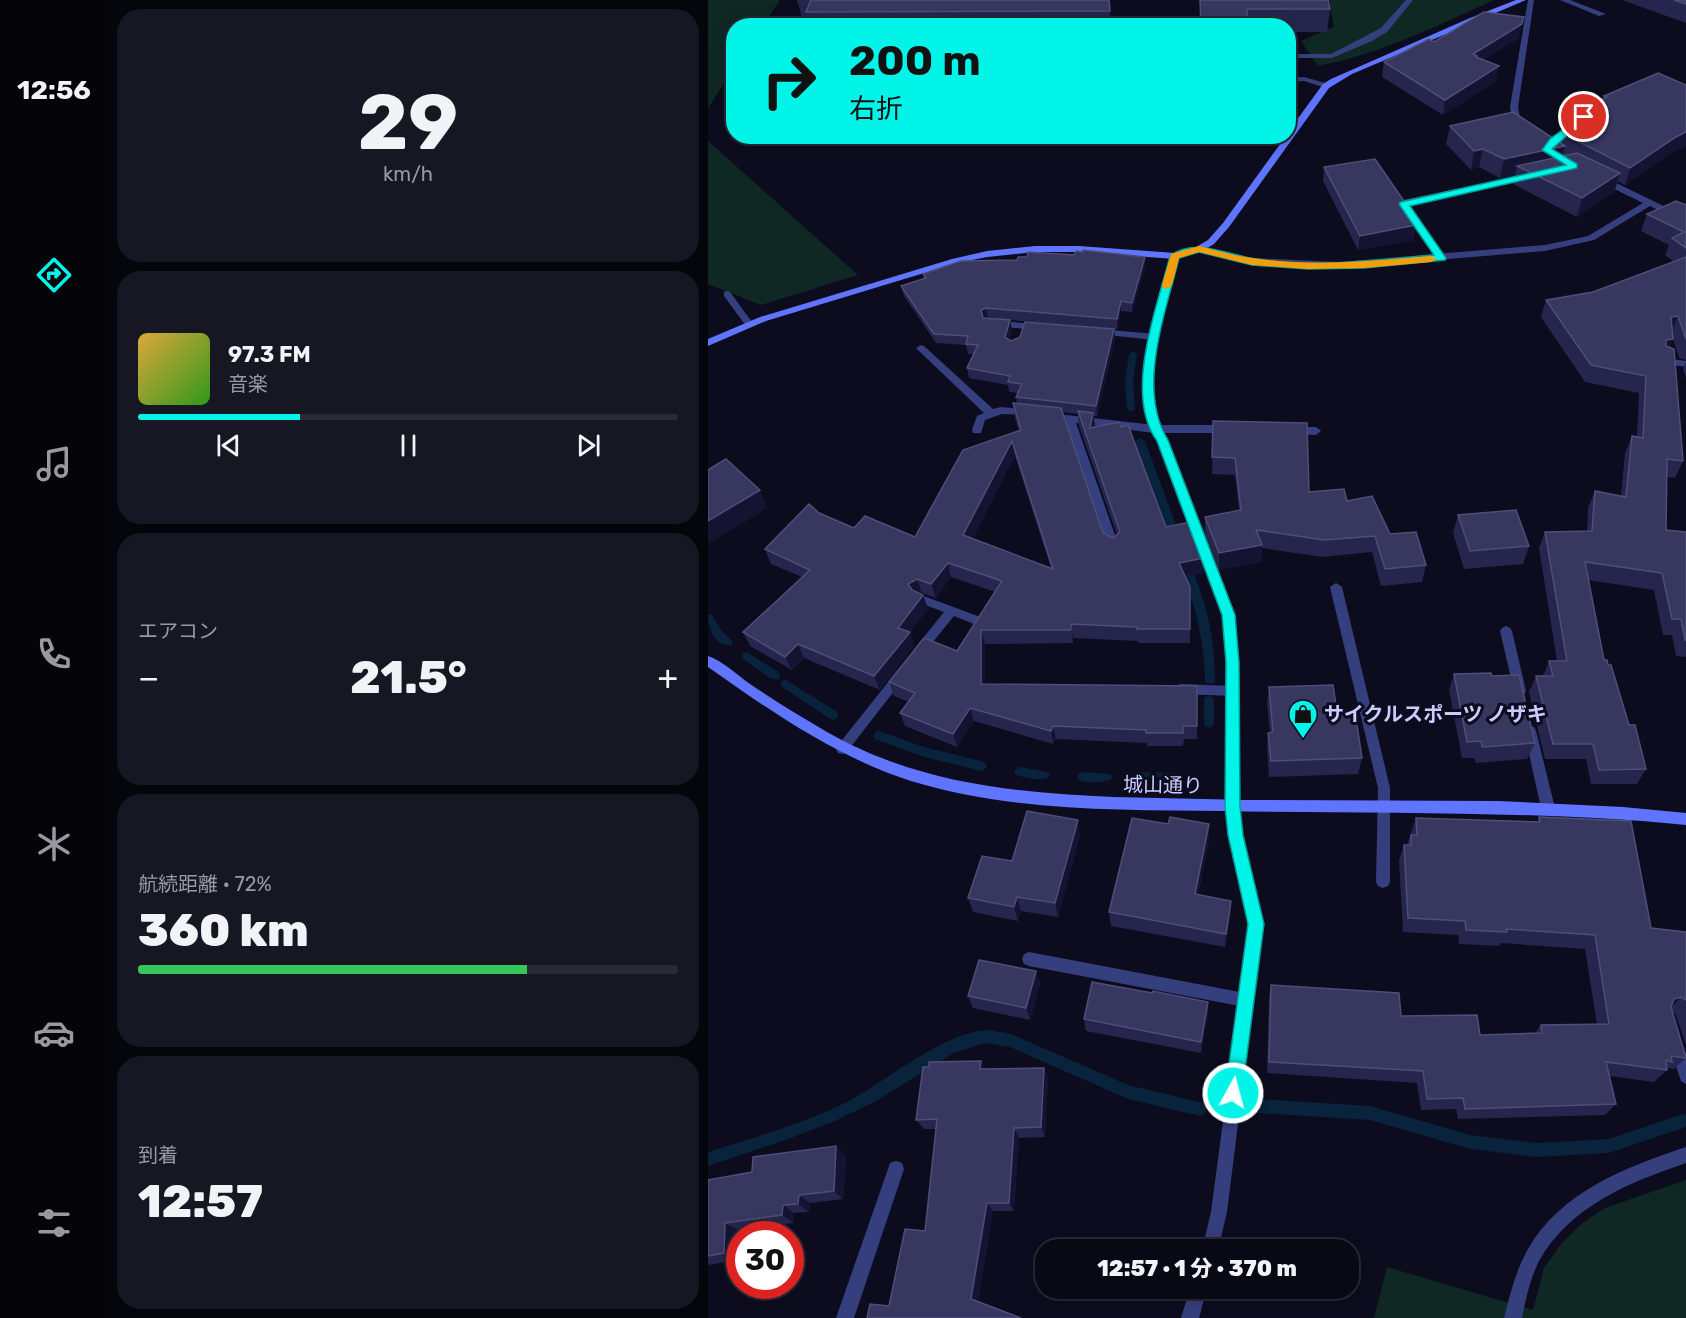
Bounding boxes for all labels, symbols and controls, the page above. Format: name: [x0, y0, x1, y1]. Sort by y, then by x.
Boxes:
text: 200 m: [849, 36, 981, 86]
icon: right: [750, 42, 828, 120]
text: 12:56: [17, 74, 91, 106]
text: 29: [358, 76, 458, 169]
pin: [1558, 91, 1609, 142]
text: 右折: [849, 93, 903, 125]
icon: arrive: [1567, 100, 1600, 133]
text: km/h: [383, 162, 433, 186]
icon: directions: [33, 254, 75, 296]
text: 97.3 FM: [228, 341, 311, 368]
text: 音楽: [228, 372, 268, 396]
icon: previous: [212, 429, 245, 462]
icon: pause: [392, 429, 425, 462]
icon: next: [572, 429, 605, 462]
icon: music: [33, 443, 75, 485]
text: エアコン: [138, 619, 218, 643]
icon: phone: [33, 633, 75, 675]
text: 21.5°: [350, 651, 467, 704]
text: −: [138, 658, 159, 697]
text: +: [657, 658, 678, 697]
shop icon: サイクルスポーツ ノザキ: [1287, 698, 1319, 740]
place label: サイクルスポーツ ノザキ: [1324, 702, 1547, 726]
street label: 城山通り: [1123, 772, 1203, 798]
icon: climate: [33, 823, 75, 865]
text: 航続距離 · 72%: [138, 872, 272, 896]
text: 360 km: [138, 904, 309, 957]
icon: car: [33, 1012, 75, 1054]
position arrow: [1201, 1061, 1265, 1125]
text: 到着: [138, 1143, 178, 1167]
text: 12:57: [138, 1175, 263, 1228]
icon: filters: [33, 1202, 75, 1244]
speed limit sign: 30: [726, 1221, 804, 1299]
text: 12:57 · 1 分 · 370 m: [1097, 1255, 1297, 1282]

